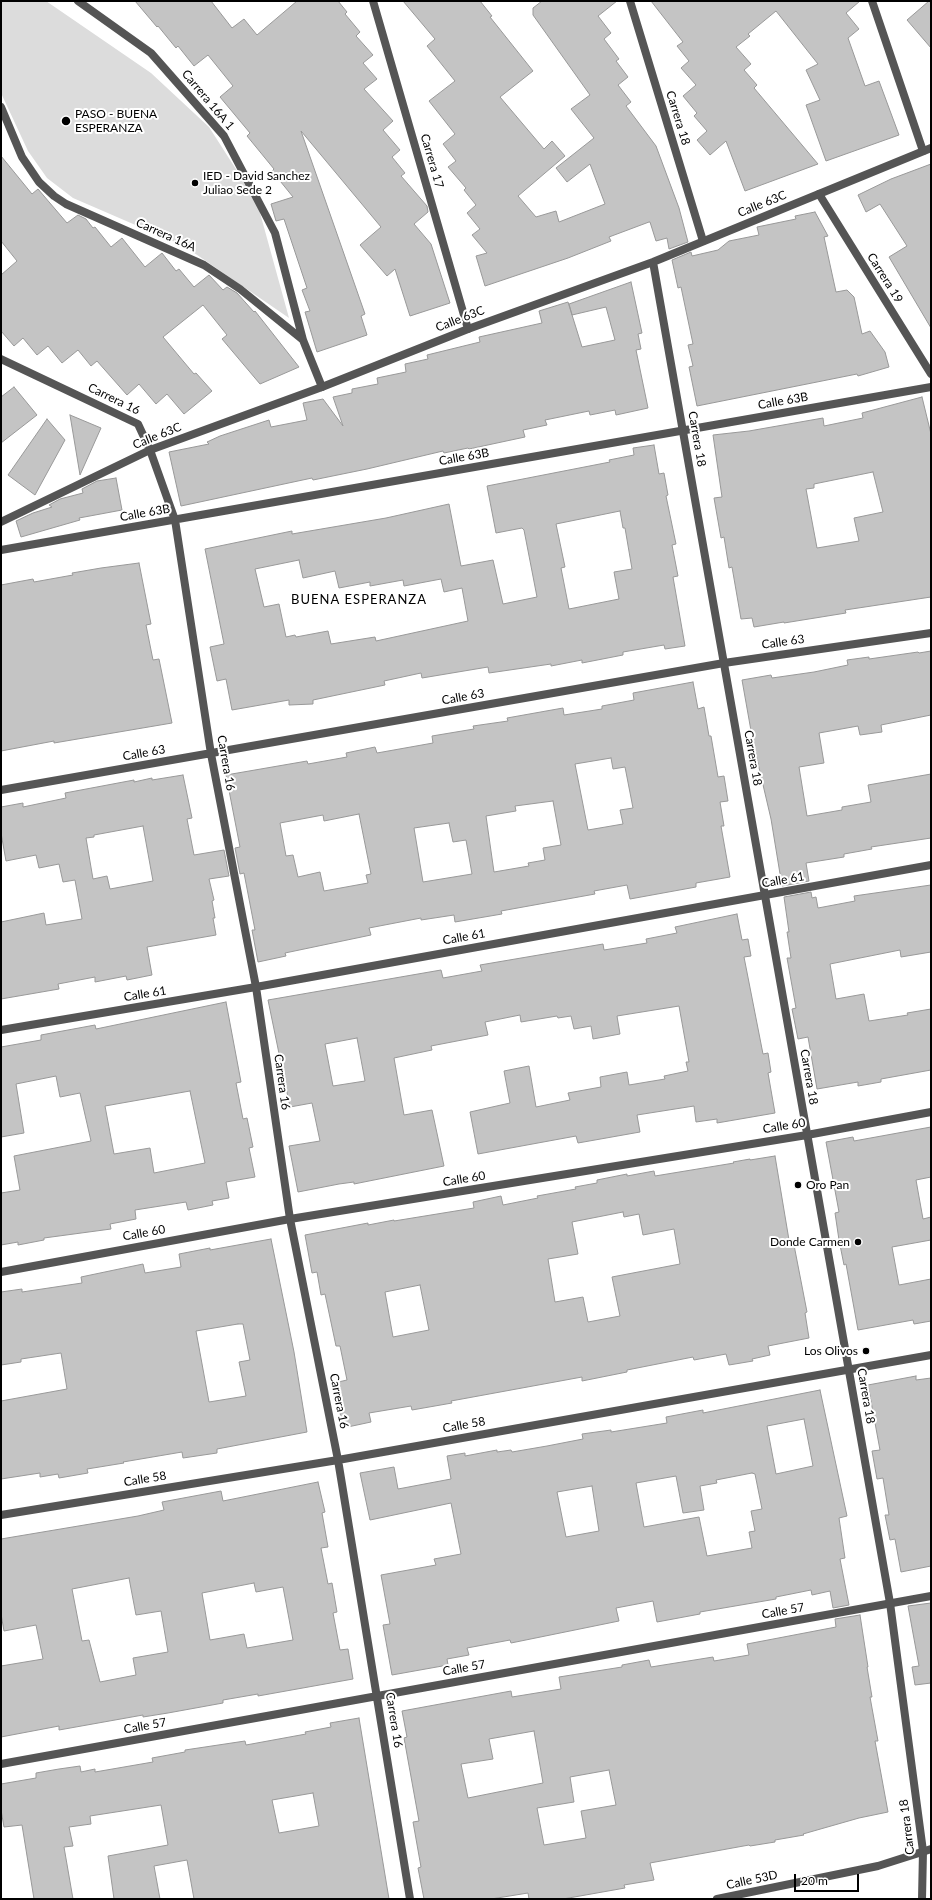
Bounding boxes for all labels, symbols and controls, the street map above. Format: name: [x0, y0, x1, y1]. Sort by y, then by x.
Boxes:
street label: Carrera 16A 1: [179, 67, 237, 133]
street label: Carrera 18: [663, 89, 693, 147]
place label: PASO - BUENA ESPERANZA: [75, 107, 157, 135]
marker: PASO - BUENA ESPERANZA: [60, 115, 72, 127]
street label: Carrera 17: [417, 132, 447, 190]
place label: IED - David Sanchez Juliao Sede 2: [203, 169, 310, 197]
marker: IED - David Sanchez Juliao Sede 2: [190, 178, 200, 188]
street label: Calle 63C: [736, 188, 788, 220]
street label: Carrera 16A: [134, 215, 198, 255]
street label: Carrera 19: [864, 250, 906, 306]
street label: Calle 63C: [434, 303, 486, 335]
street label: Carrera 16: [86, 380, 142, 418]
street label: Calle 63B: [757, 390, 809, 412]
street label: Carrera 18: [685, 410, 709, 468]
street label: Calle 63C: [131, 420, 183, 452]
street label: Calle 63B: [438, 446, 490, 468]
street label: Calle 63B: [119, 502, 171, 524]
district label: BUENA ESPERANZA: [291, 592, 427, 608]
street label: Calle 63: [761, 632, 805, 652]
street label: Calle 63: [441, 686, 485, 708]
street label: Carrera 18: [741, 729, 765, 787]
street label: Carrera 16: [214, 734, 238, 792]
street label: Calle 63: [122, 742, 166, 764]
street label: Calle 61: [761, 869, 805, 891]
street label: Calle 61: [442, 926, 486, 948]
street label: Calle 61: [123, 984, 167, 1004]
street label: Carrera 18: [797, 1048, 821, 1106]
street label: Carrera 16: [271, 1053, 293, 1111]
street label: Calle 60: [762, 1116, 806, 1136]
street label: Calle 60: [442, 1169, 486, 1189]
place label: Oro Pan: [806, 1178, 849, 1192]
marker: Oro Pan: [793, 1180, 803, 1190]
street label: Calle 60: [122, 1222, 166, 1244]
place label: Donde Carmen: [770, 1235, 850, 1249]
marker: Donde Carmen: [853, 1237, 863, 1247]
place label: Los Olivos: [804, 1344, 858, 1358]
marker: Los Olivos: [861, 1346, 871, 1356]
street label: Carrera 18: [854, 1367, 878, 1425]
street label: Carrera 16: [327, 1372, 351, 1430]
street label: Calle 58: [442, 1414, 486, 1436]
street label: Calle 58: [123, 1469, 167, 1489]
street label: Calle 57: [761, 1600, 805, 1622]
street label: Calle 57: [442, 1657, 486, 1679]
street label: Carrera 16: [383, 1691, 405, 1749]
street label: Calle 57: [123, 1715, 167, 1737]
street label: Carrera 18: [896, 1798, 918, 1856]
scale bar: [796, 1866, 861, 1892]
street label: Calle 53D: [725, 1868, 779, 1892]
text: 20 m: [801, 1873, 828, 1888]

